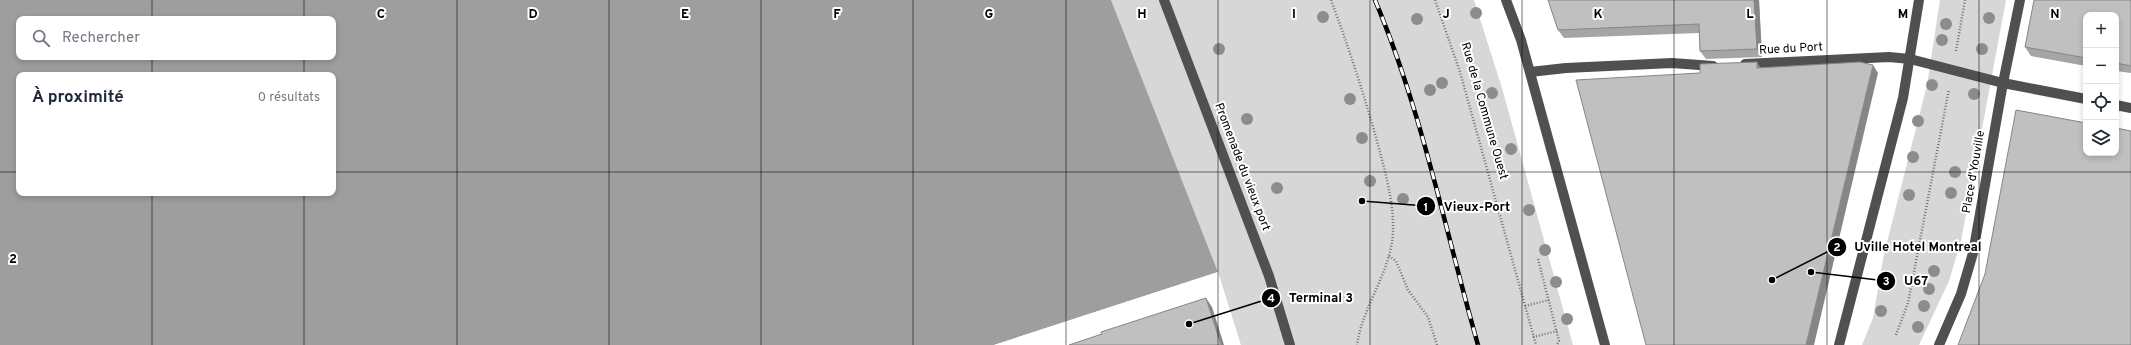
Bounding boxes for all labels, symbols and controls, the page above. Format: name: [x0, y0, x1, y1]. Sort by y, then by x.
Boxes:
text: C: [377, 7, 385, 23]
text: D: [528, 7, 538, 23]
text: E: [681, 7, 689, 23]
text: F: [833, 7, 841, 23]
text: G: [985, 7, 994, 23]
text: H: [1137, 7, 1147, 23]
text: I: [1292, 7, 1296, 23]
text: J: [1442, 7, 1450, 23]
text: K: [1593, 7, 1603, 23]
text: L: [1746, 7, 1754, 23]
text: M: [1898, 7, 1908, 23]
text: N: [2050, 7, 2060, 23]
map controls: [2083, 12, 2119, 156]
button: +: [2083, 12, 2119, 48]
search box: [16, 16, 336, 60]
icon: search: [30, 27, 52, 49]
text: Rechercher: [62, 29, 140, 48]
street label: Rue du Port: [1759, 39, 1823, 59]
street label: Rue de la Commune Ouest: [1457, 41, 1511, 181]
button: −: [2083, 48, 2119, 84]
button: locate: [2083, 84, 2119, 120]
text: À proximité: [32, 87, 124, 109]
text: 0 résultats: [258, 90, 320, 106]
street label: Promenade du vieux port: [1210, 101, 1274, 233]
button: layers: [2083, 120, 2119, 156]
street label: Place d'Youville: [1959, 129, 1989, 215]
callout: Vieux-Port: [1416, 194, 1519, 219]
text: 1: [1424, 200, 1428, 216]
text: Vieux-Port: [1444, 200, 1510, 216]
callout: Uville Hotel Montreal: [1827, 234, 1990, 259]
text: 2: [1833, 240, 1841, 256]
text: Uville Hotel Montreal: [1854, 240, 1982, 256]
text: 2: [9, 252, 17, 268]
callout: U67: [1876, 268, 1936, 293]
text: 3: [1882, 274, 1890, 290]
text: U67: [1904, 274, 1928, 290]
callout: Terminal 3: [1261, 285, 1361, 310]
text: 4: [1267, 291, 1275, 307]
text: Terminal 3: [1289, 291, 1353, 307]

